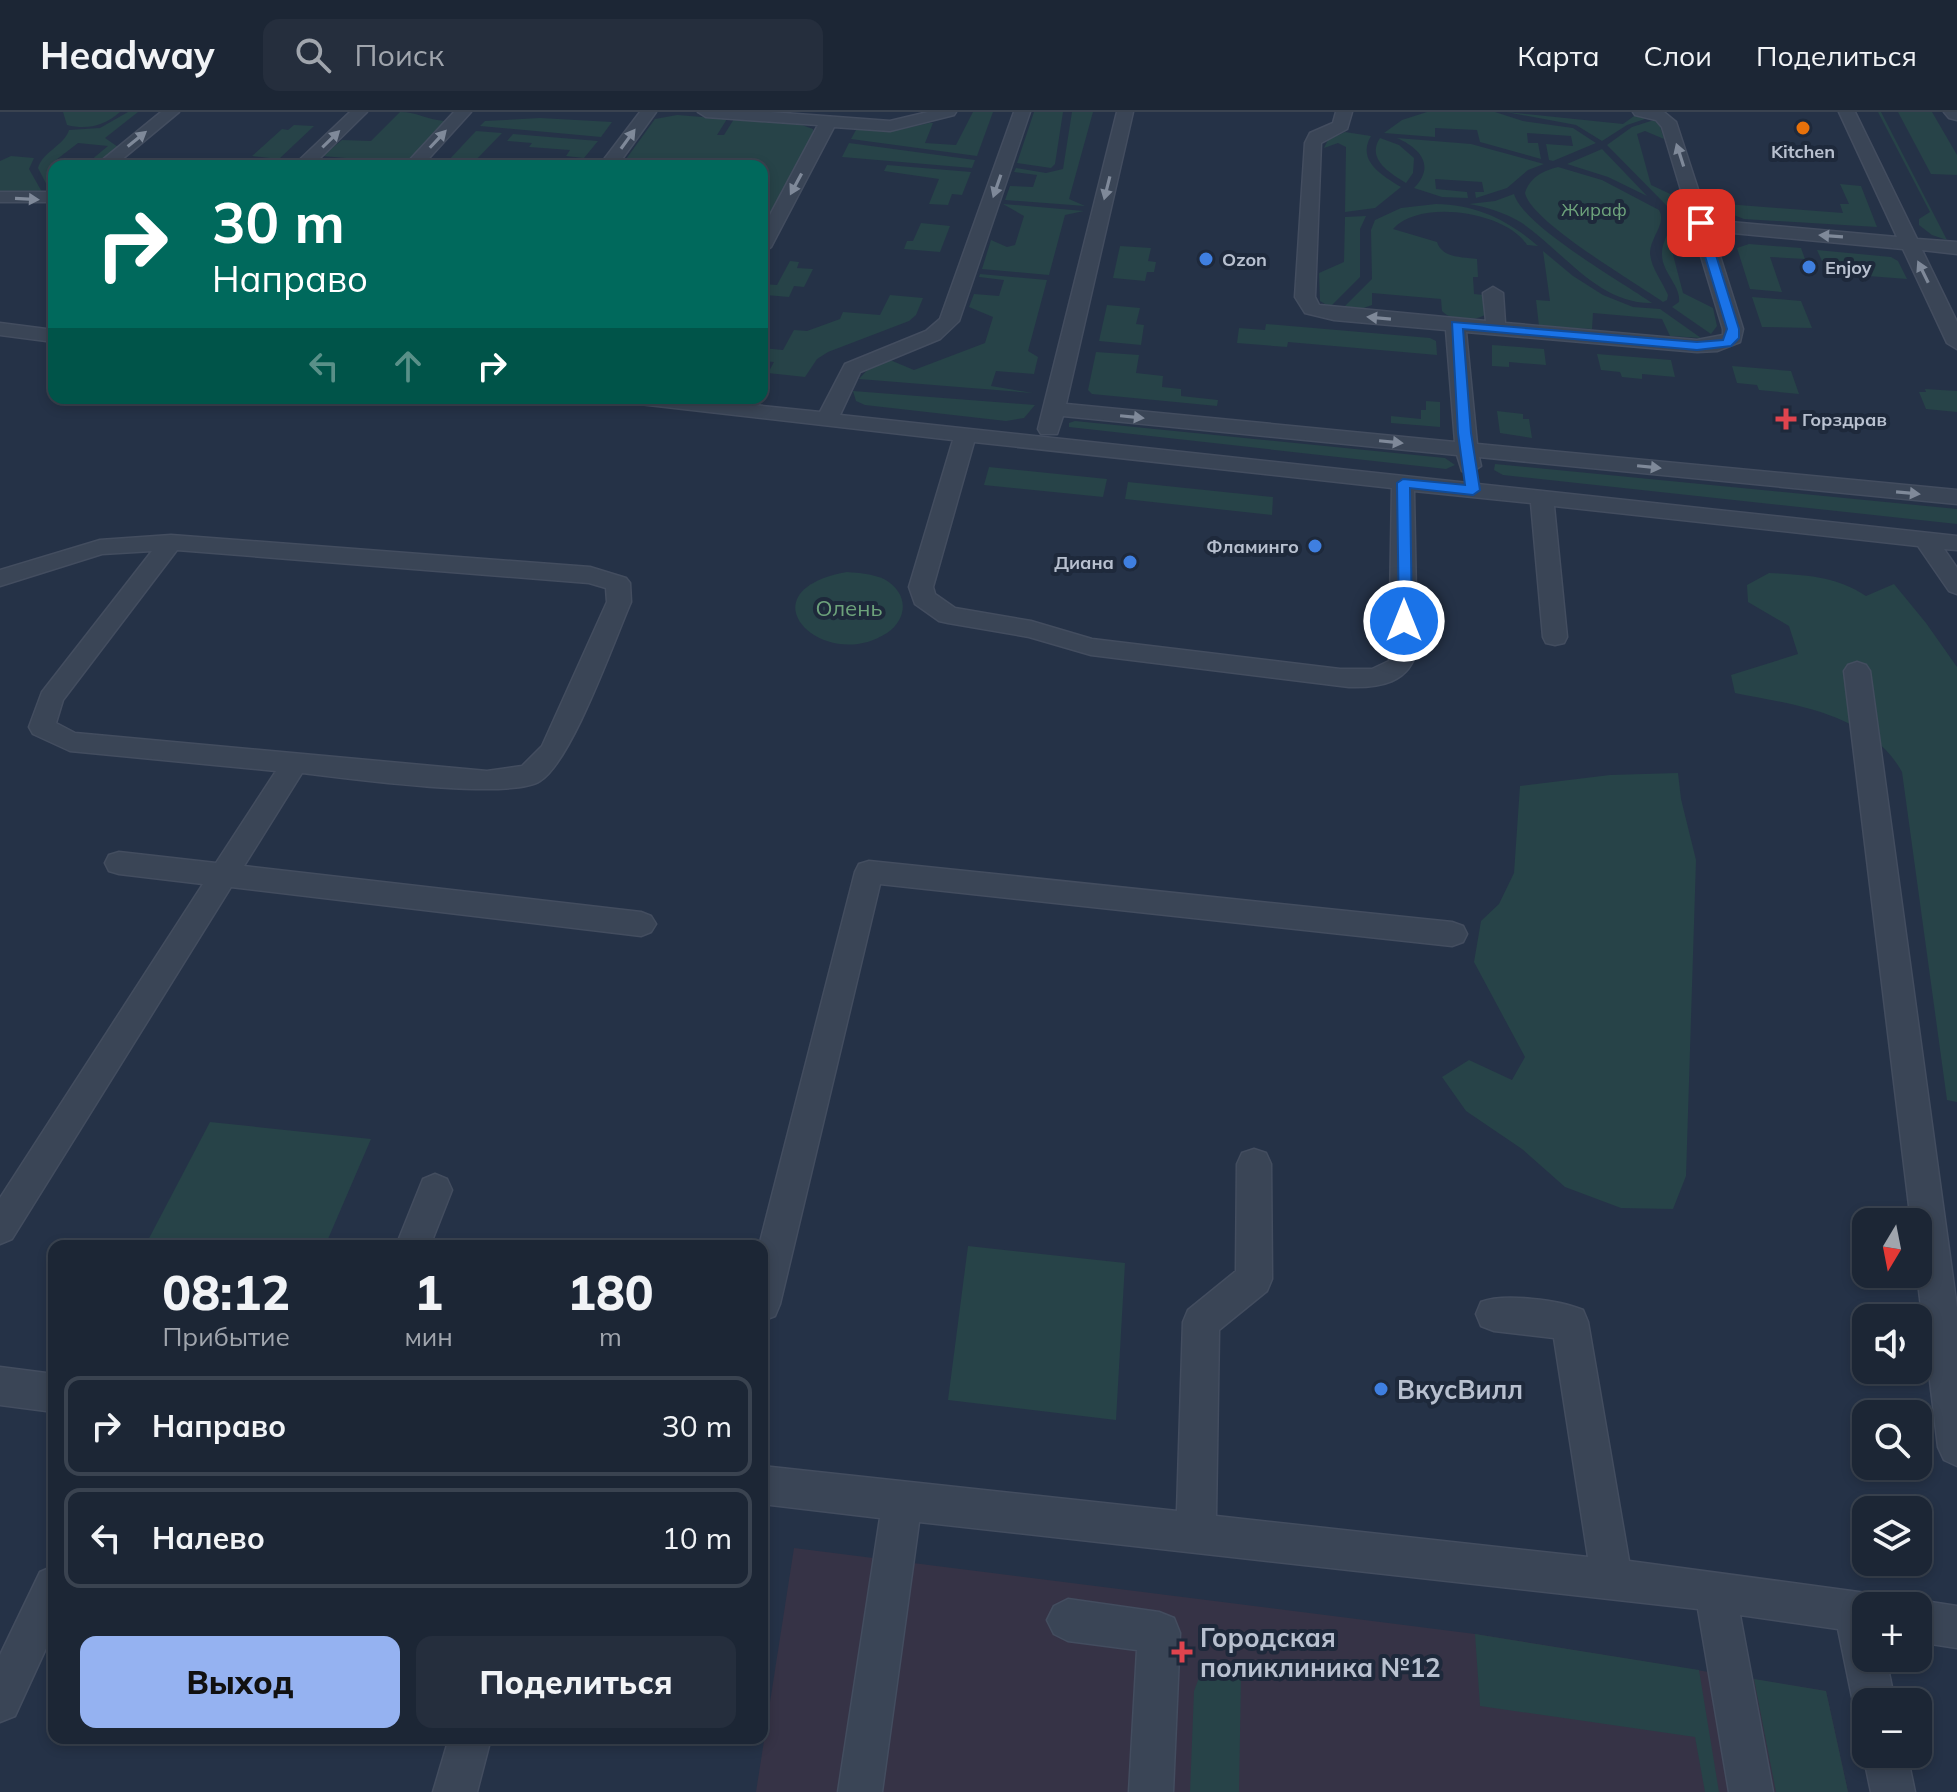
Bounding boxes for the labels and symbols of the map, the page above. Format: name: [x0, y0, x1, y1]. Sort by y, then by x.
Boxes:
marker: Kitchen: [1794, 119, 1812, 137]
one-way arrow: [620, 128, 636, 150]
one-way arrow: [321, 130, 340, 149]
one-way arrow: [429, 130, 447, 149]
one-way arrow: [127, 131, 147, 148]
place label: Kitchen: [1771, 140, 1835, 163]
one-way arrow: [1674, 143, 1686, 167]
one-way arrow: [789, 173, 803, 196]
one-way arrow: [991, 174, 1003, 198]
one-way arrow: [1101, 175, 1113, 200]
pin: [1667, 189, 1735, 257]
one-way arrow: [15, 192, 40, 205]
park label: Жираф: [1561, 198, 1627, 221]
one-way arrow: [1818, 229, 1843, 242]
place label: Ozon: [1222, 248, 1267, 271]
marker: Ozon: [1197, 250, 1215, 268]
place label: Enjoy: [1825, 256, 1872, 279]
marker: Enjoy: [1800, 258, 1818, 276]
one-way arrow: [1916, 261, 1930, 284]
one-way arrow: [1366, 311, 1391, 324]
place label: Горздрав: [1802, 408, 1887, 431]
one-way arrow: [1120, 410, 1145, 423]
marker: Горздрав: [1777, 410, 1795, 428]
one-way arrow: [1379, 436, 1404, 449]
one-way arrow: [1637, 461, 1662, 474]
one-way arrow: [1896, 486, 1921, 499]
place label: Фламинго: [1206, 535, 1299, 558]
marker: Фламинго: [1306, 537, 1324, 555]
place label: Диана: [1054, 551, 1114, 574]
marker: Диана: [1121, 553, 1139, 571]
position arrow: [1362, 579, 1446, 663]
park label: Олень: [815, 594, 883, 622]
north arrow: [1852, 1208, 1932, 1288]
place label: ВкусВилл: [1397, 1373, 1523, 1406]
marker: ВкусВилл: [1372, 1380, 1390, 1398]
place label: Городская поликлиника №12: [1200, 1621, 1441, 1684]
marker: Городская поликлиника №12: [1171, 1641, 1193, 1663]

